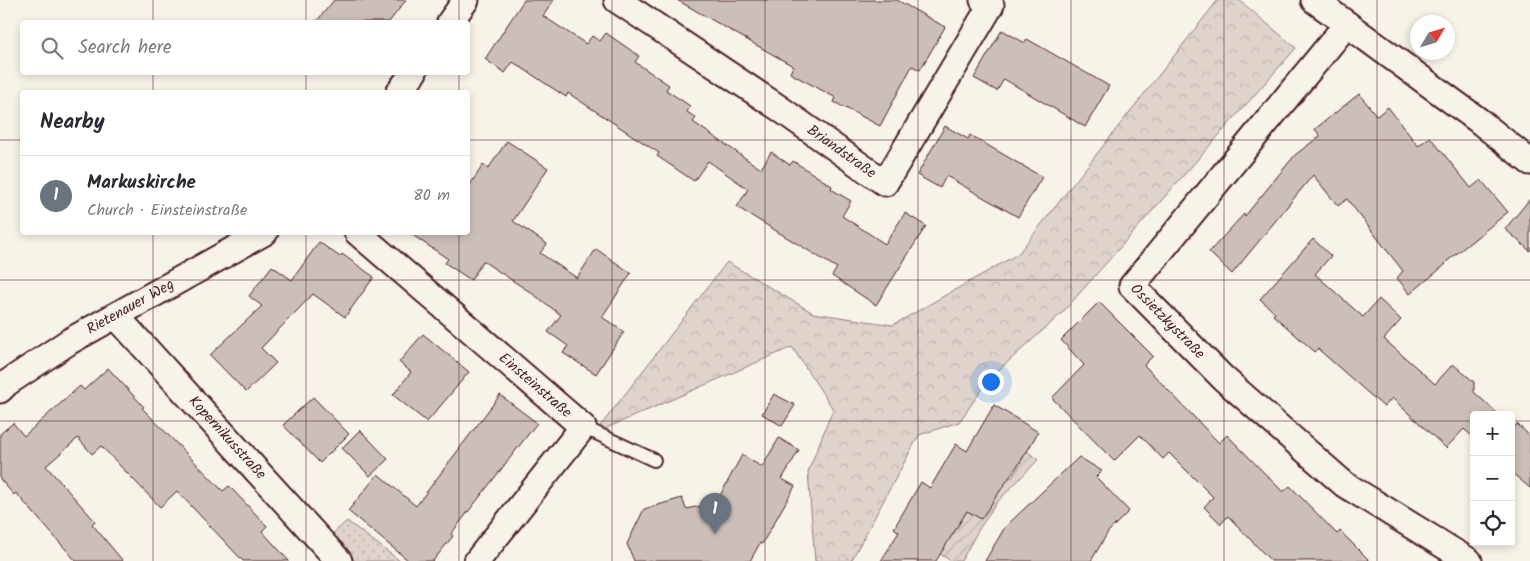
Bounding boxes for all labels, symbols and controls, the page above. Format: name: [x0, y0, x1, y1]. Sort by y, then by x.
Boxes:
north arrow: [1410, 15, 1455, 60]
search box: [20, 20, 470, 75]
text: Search here: [78, 33, 172, 63]
icon: search: [38, 34, 66, 62]
text: Nearby: [40, 106, 105, 139]
street label: Briandstraße: [802, 119, 881, 185]
text: Markuskirche: [87, 168, 196, 198]
text: 1: [54, 183, 58, 208]
text: 80 m: [413, 183, 450, 208]
text: Church · Einsteinstraße: [87, 198, 247, 223]
street label: Rietenauer Weg: [82, 273, 179, 341]
street label: Ossietzkystraße: [1124, 278, 1211, 365]
street label: Einsteinstraße: [493, 347, 577, 424]
your location: [978, 369, 1004, 395]
street label: Kopernikusstraße: [182, 391, 272, 486]
map controls: [1470, 411, 1515, 546]
button: +: [1470, 411, 1515, 456]
button: −: [1470, 456, 1515, 501]
pin: 1: [699, 493, 731, 534]
button: locate: [1470, 501, 1515, 546]

